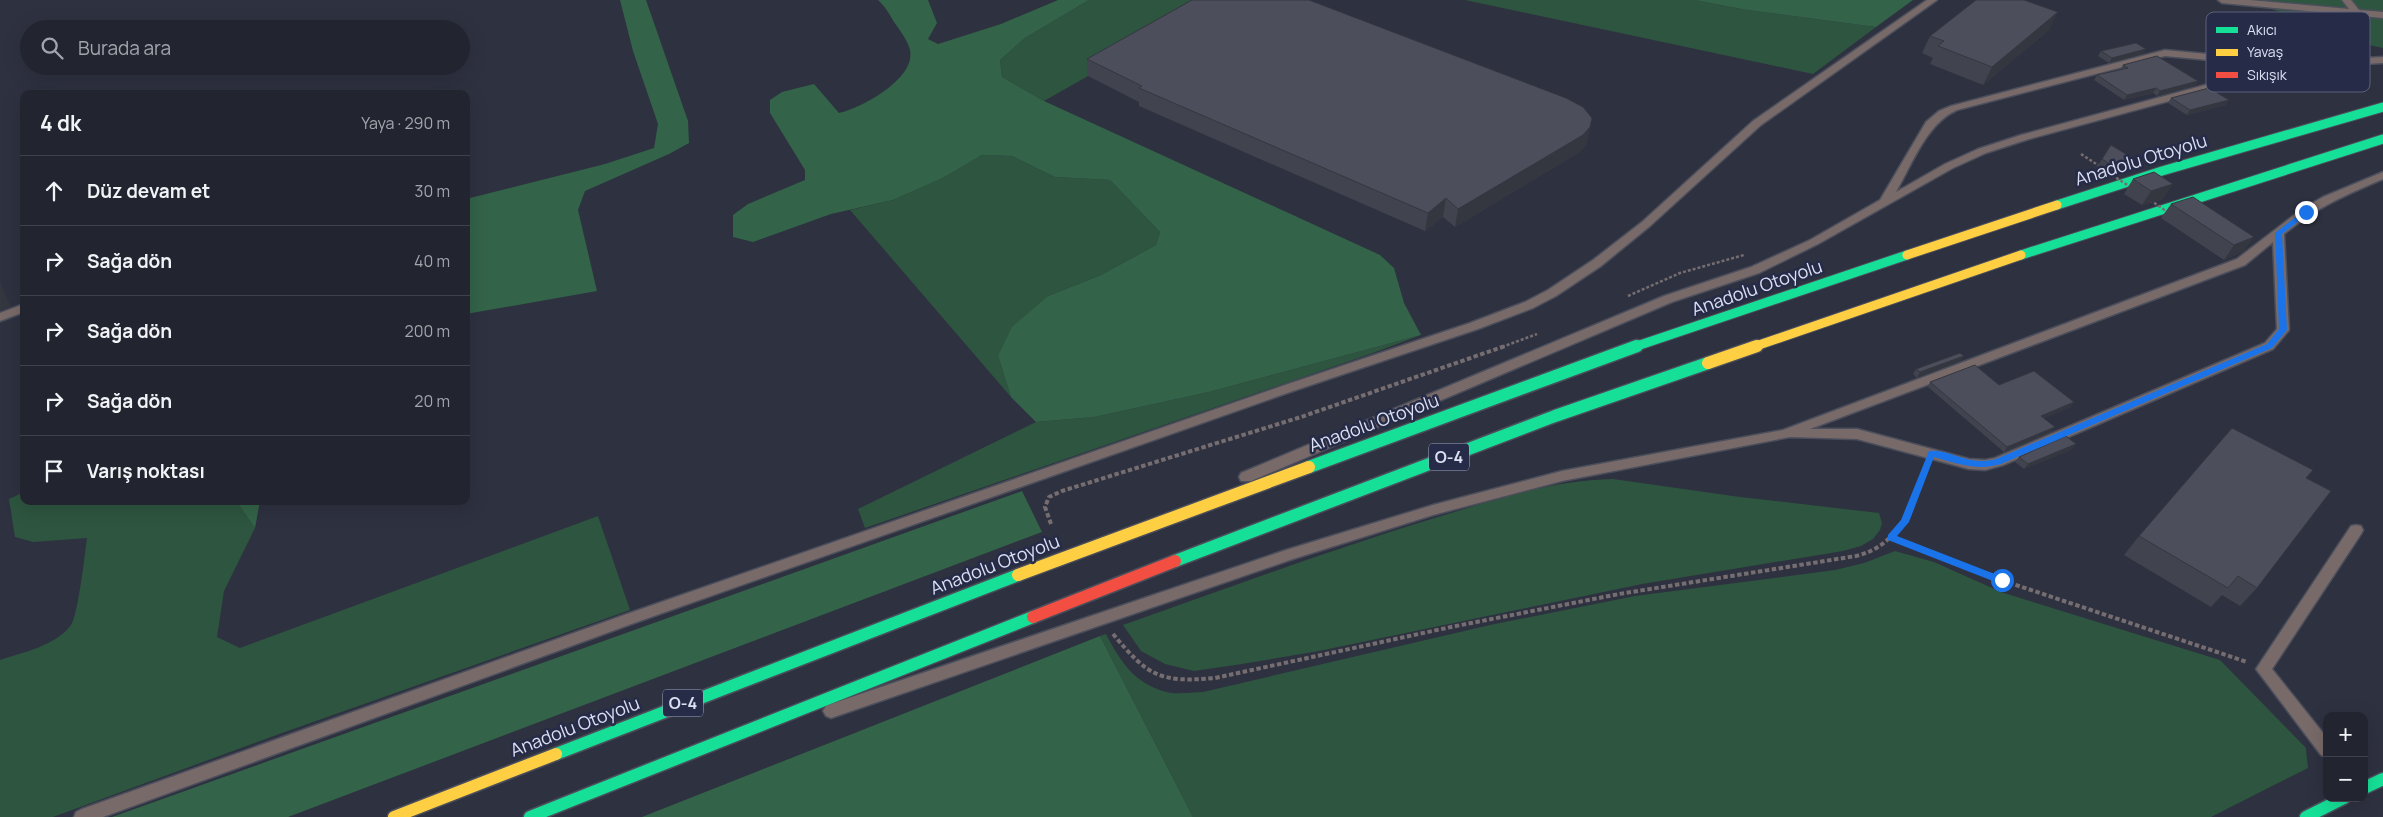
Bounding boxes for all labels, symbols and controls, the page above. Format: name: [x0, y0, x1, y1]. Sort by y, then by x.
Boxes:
legend: [2206, 12, 2370, 92]
search box: [20, 20, 470, 75]
text: Akıcı: [2247, 20, 2277, 39]
icon: search: [38, 34, 66, 62]
text: Burada ara: [78, 35, 171, 61]
text: Yavaş: [2247, 42, 2283, 61]
text: Sıkışık: [2247, 65, 2288, 84]
text: 4 dk: [40, 109, 81, 137]
text: Yaya · 290 m: [361, 112, 450, 134]
street label: Anadolu Otoyolu: [2072, 128, 2210, 191]
icon: ahead: [40, 177, 68, 205]
text: Düz devam et: [87, 178, 210, 204]
text: 30 m: [415, 180, 450, 202]
route end: [2295, 201, 2318, 224]
icon: right: [40, 247, 68, 275]
text: Sağa dön: [87, 248, 172, 274]
text: 40 m: [414, 250, 450, 272]
street label: Anadolu Otoyolu: [1688, 253, 1825, 321]
icon: right: [40, 317, 68, 345]
text: Sağa dön: [87, 318, 172, 344]
text: 200 m: [405, 320, 450, 342]
icon: right: [40, 387, 68, 415]
street label: Anadolu Otoyolu: [1305, 387, 1442, 457]
text: Sağa dön: [87, 388, 172, 414]
text: 20 m: [414, 390, 450, 412]
road number: O-4: [1429, 444, 1469, 471]
icon: arrive: [40, 457, 68, 485]
text: Varış noktası: [87, 458, 205, 484]
street label: Anadolu Otoyolu: [927, 528, 1063, 600]
route start: [1991, 569, 2014, 592]
street label: Anadolu Otoyolu: [507, 690, 643, 762]
road number: O-4: [663, 690, 703, 716]
map controls: [2323, 712, 2368, 802]
button: +: [2323, 712, 2368, 757]
button: −: [2323, 757, 2368, 802]

